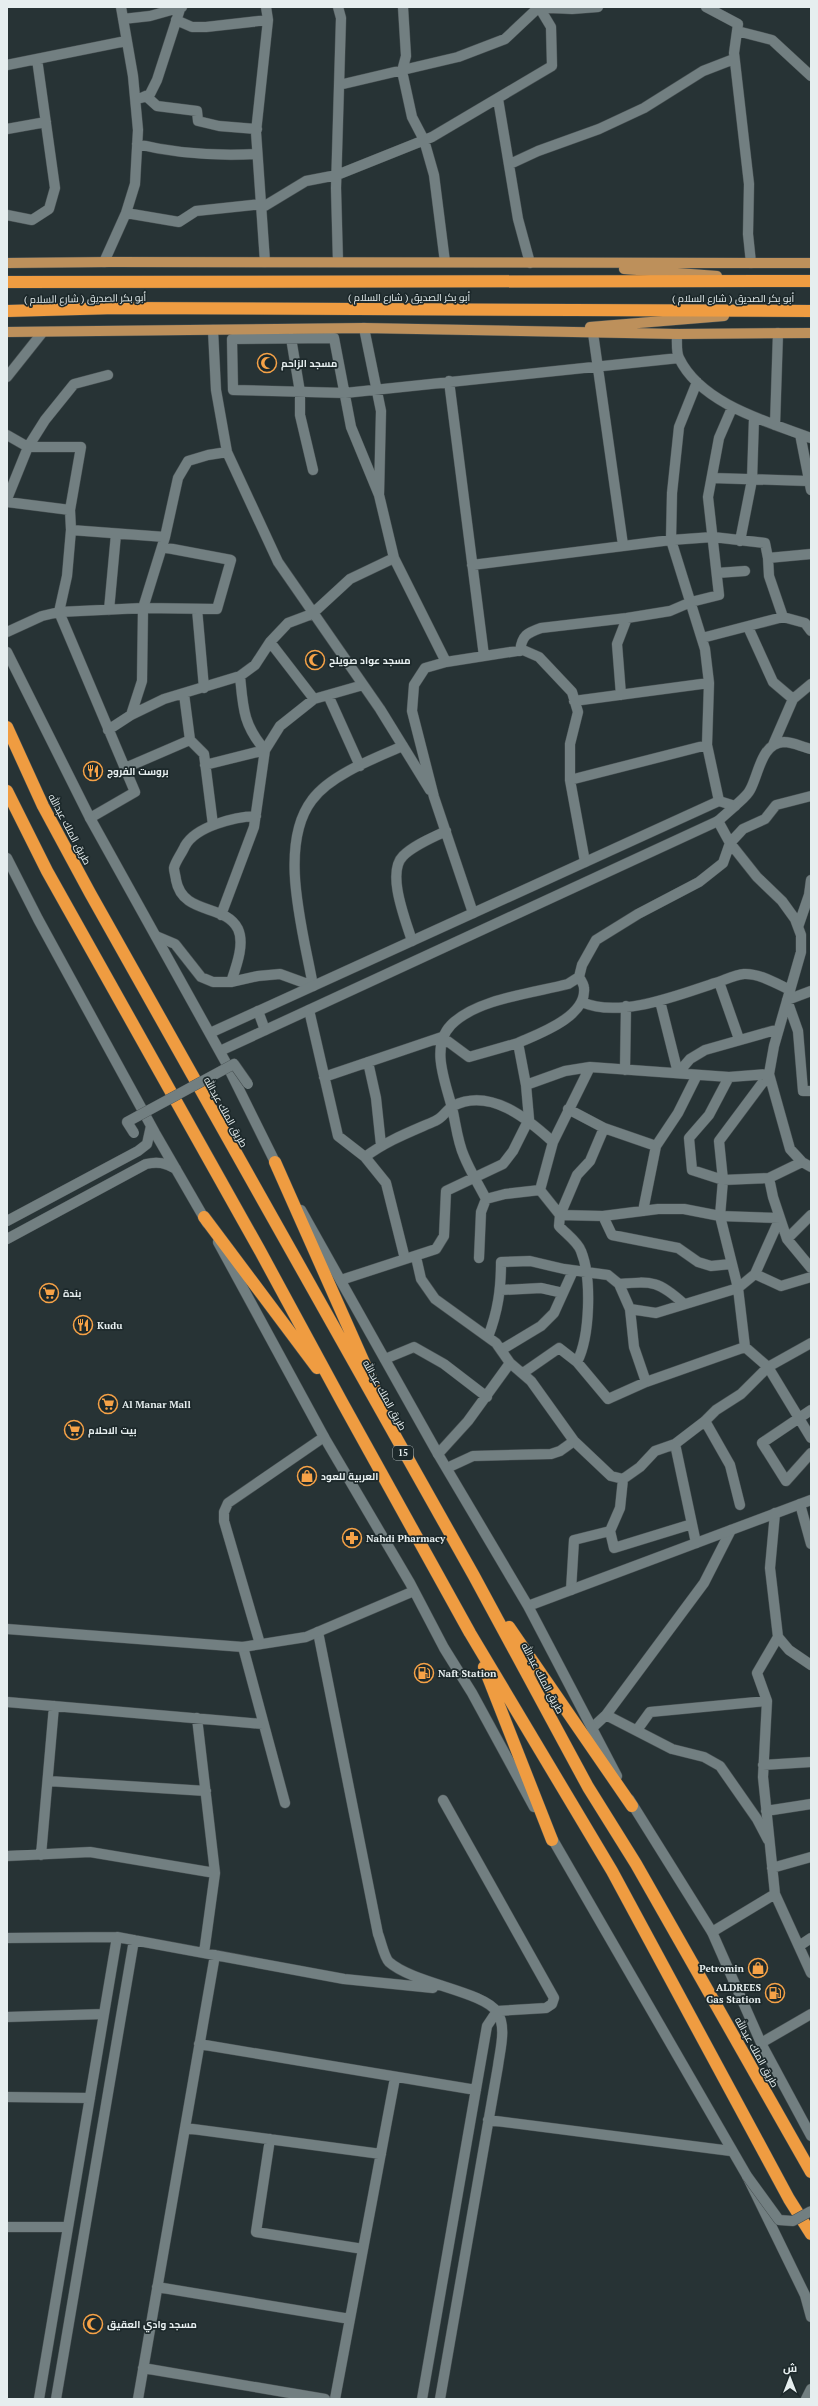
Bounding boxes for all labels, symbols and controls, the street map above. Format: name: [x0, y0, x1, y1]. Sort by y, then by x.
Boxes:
street label: ( شارع السلام ) أبو بكر الصديق: [24, 291, 147, 307]
street label: ( شارع السلام ) أبو بكر الصديق: [348, 291, 470, 305]
street label: ( شارع السلام ) أبو بكر الصديق: [672, 292, 794, 306]
mosque icon: مسجد الزاحم: [256, 352, 278, 374]
place label: مسجد الزاحم: [281, 357, 337, 371]
mosque icon: مسجد عواد صويلح: [304, 649, 326, 671]
place label: مسجد عواد صويلح: [329, 654, 411, 668]
restaurant icon: بروست الفروج: [82, 760, 104, 782]
place label: بروست الفروج: [107, 765, 169, 779]
street label: طريق الملك عبدالله: [45, 791, 95, 867]
street label: طريق الملك عبدالله: [201, 1074, 251, 1150]
supermarket icon: بندة: [38, 1282, 60, 1304]
place label: بندة: [63, 1287, 81, 1300]
restaurant icon: Kudu: [72, 1314, 94, 1336]
place label: Kudu: [97, 1319, 123, 1332]
street label: طريق الملك عبدالله: [360, 1357, 410, 1433]
supermarket icon: Al Manar Mall: [97, 1393, 119, 1415]
place label: Al Manar Mall: [122, 1398, 191, 1411]
supermarket icon: بيت الاحلام: [63, 1419, 85, 1441]
place label: بيت الاحلام: [88, 1424, 137, 1438]
road number: 15: [393, 1446, 413, 1460]
shop icon: العربية للعود: [296, 1465, 318, 1487]
place label: العربية للعود: [321, 1470, 378, 1483]
pharmacy icon: Nahdi Pharmacy: [341, 1527, 363, 1549]
place label: Nahdi Pharmacy: [366, 1532, 446, 1545]
street label: طريق الملك عبدالله: [518, 1640, 568, 1716]
fuel station icon: Naft Station: [413, 1662, 435, 1684]
place label: Naft Station: [438, 1667, 497, 1680]
shop icon: Petromin: [747, 1957, 769, 1979]
place label: Petromin: [699, 1962, 745, 1975]
place label: ALDREES Gas Station: [706, 1981, 762, 2006]
fuel station icon: ALDREES Gas Station: [764, 1982, 786, 2004]
street label: طريق الملك عبدالله: [732, 2014, 782, 2090]
mosque icon: مسجد وادي العقيق: [82, 2313, 104, 2335]
place label: مسجد وادي العقيق: [107, 2318, 197, 2333]
north arrow: [770, 2358, 810, 2398]
text: ش: [783, 2361, 797, 2375]

